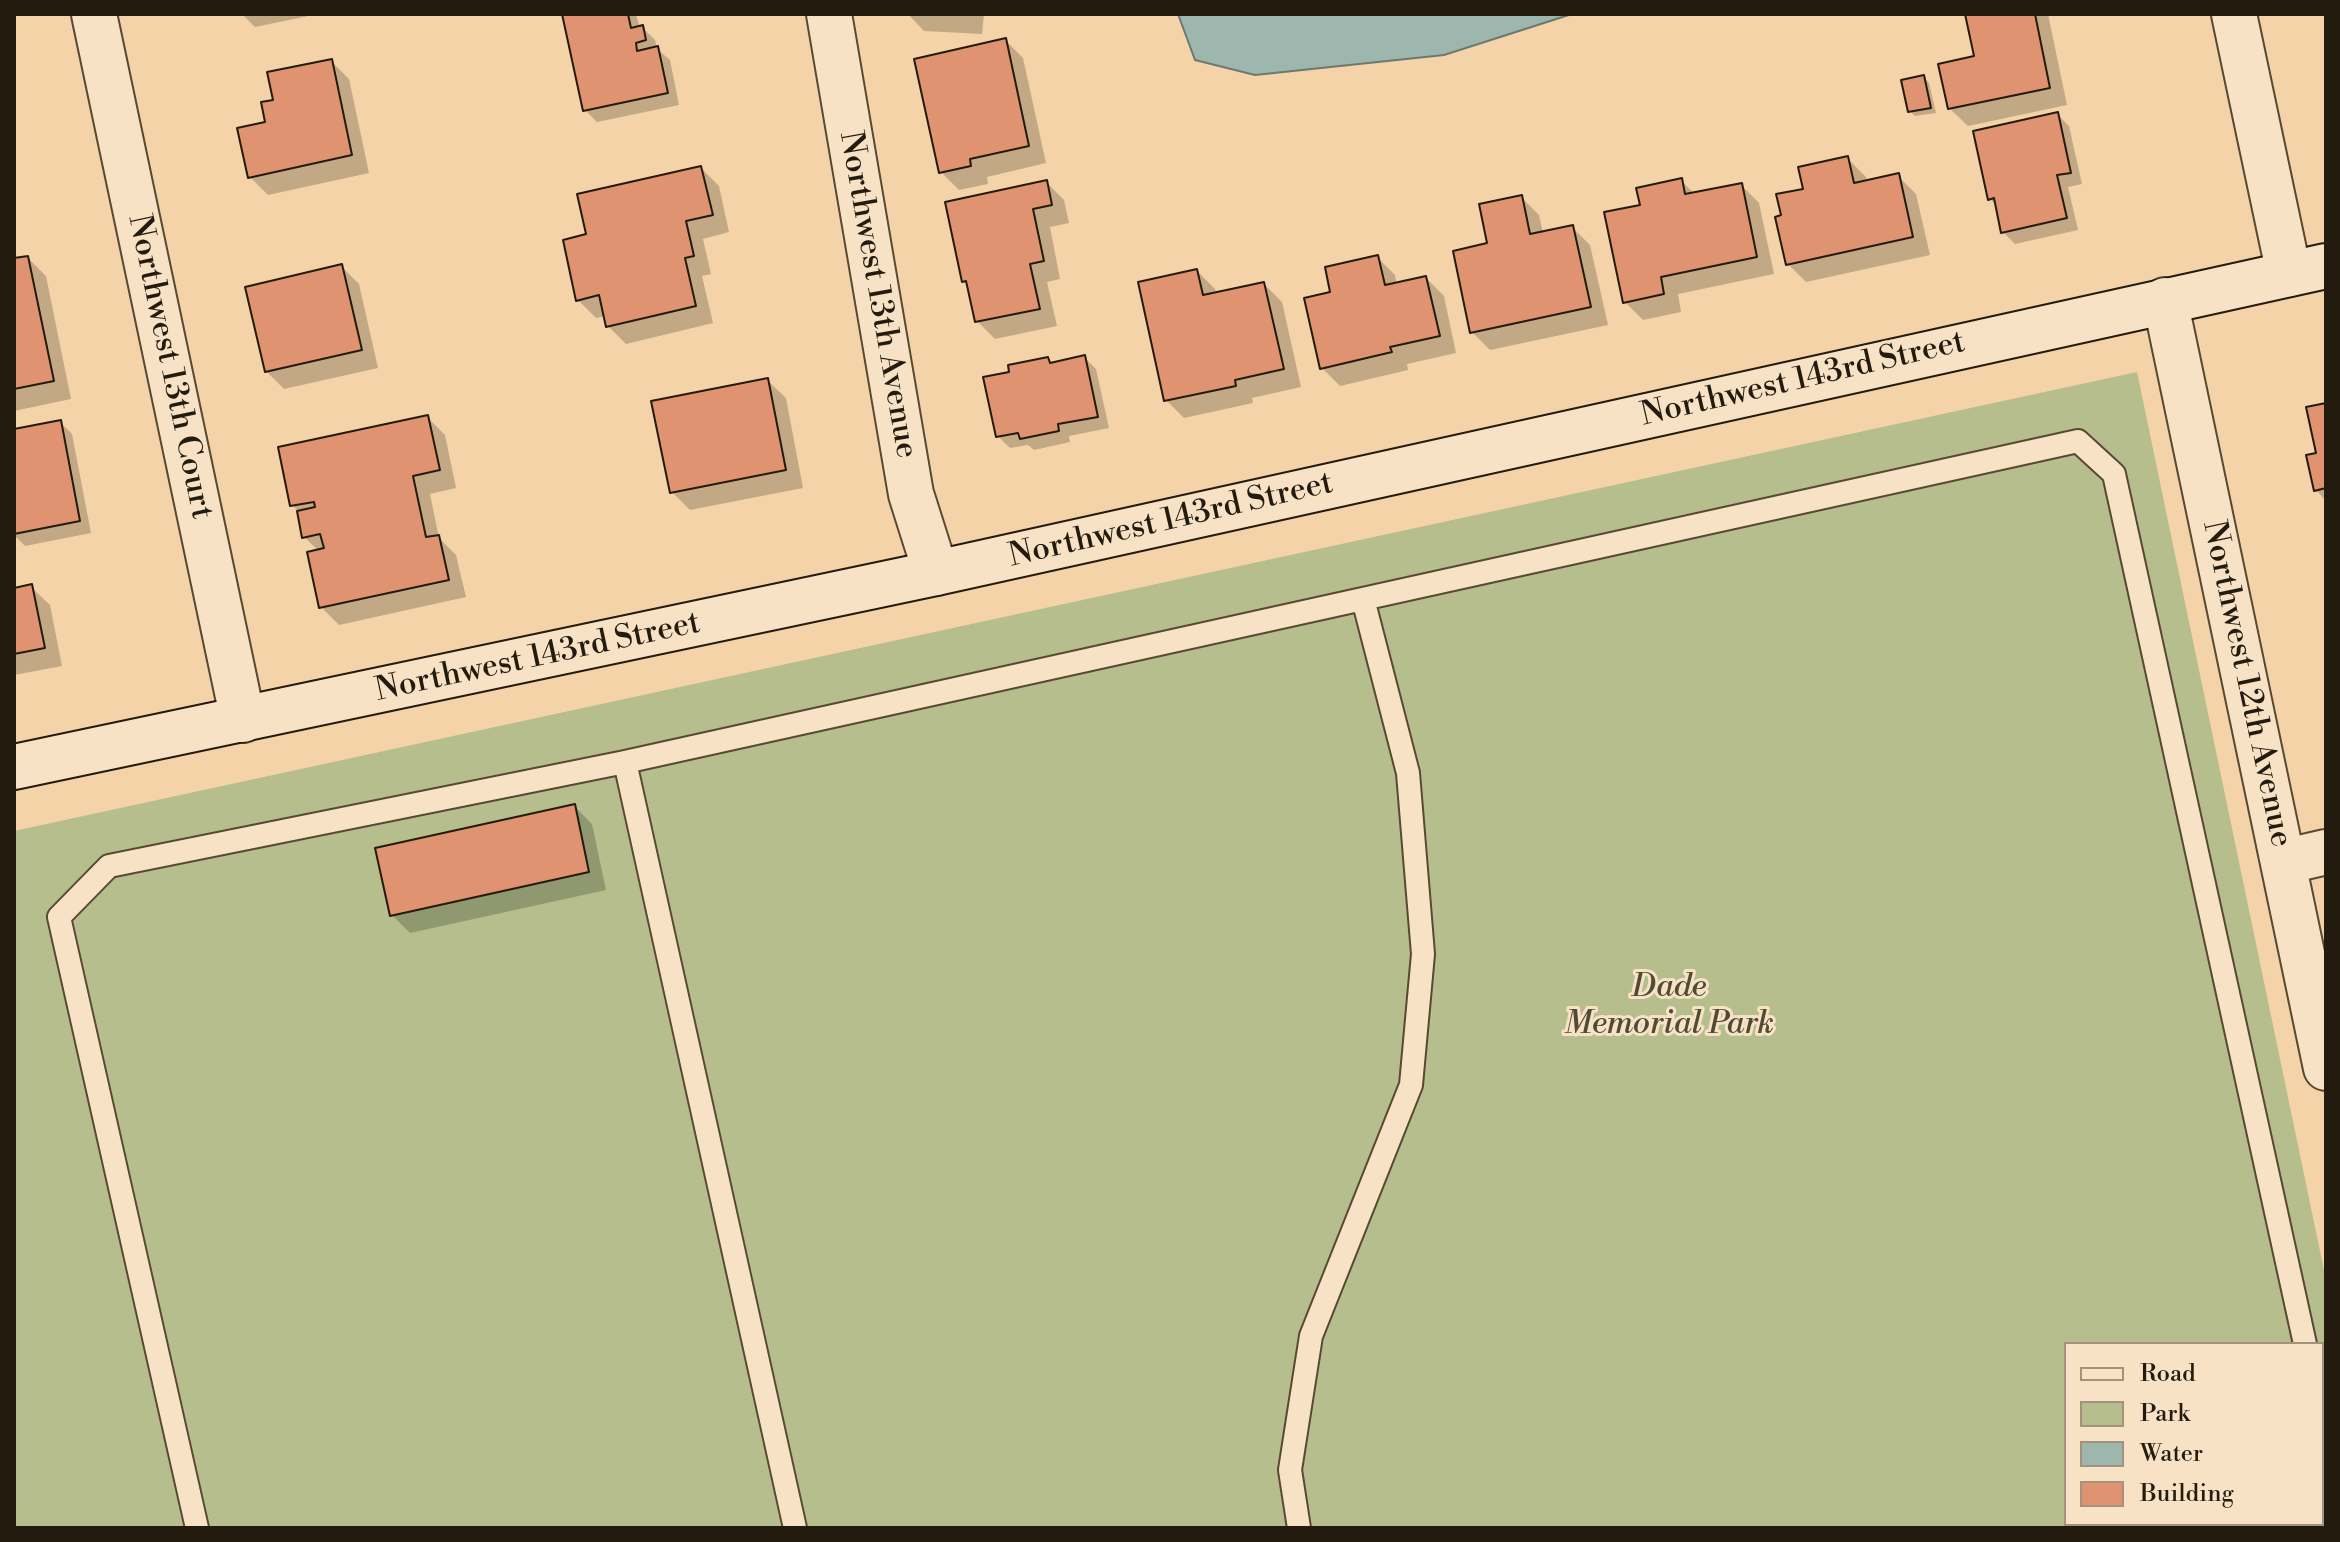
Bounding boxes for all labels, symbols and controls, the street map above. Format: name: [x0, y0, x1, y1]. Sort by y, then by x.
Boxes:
street label: Northwest 13th Avenue: [829, 129, 925, 461]
street label: Northwest 13th Court: [118, 211, 220, 523]
street label: Northwest 143rd Street: [1637, 324, 1969, 436]
street label: Northwest 143rd Street: [1005, 465, 1337, 577]
street label: Northwest 12th Avenue: [2193, 517, 2299, 851]
street label: Northwest 143rd Street: [372, 605, 704, 711]
park label: Dade Memorial Park: [1564, 969, 1774, 1044]
legend: [2064, 1342, 2324, 1526]
text: Road: [2140, 1359, 2196, 1389]
text: Park: [2140, 1399, 2190, 1429]
text: Water: [2140, 1439, 2203, 1469]
text: Building: [2140, 1479, 2234, 1509]

